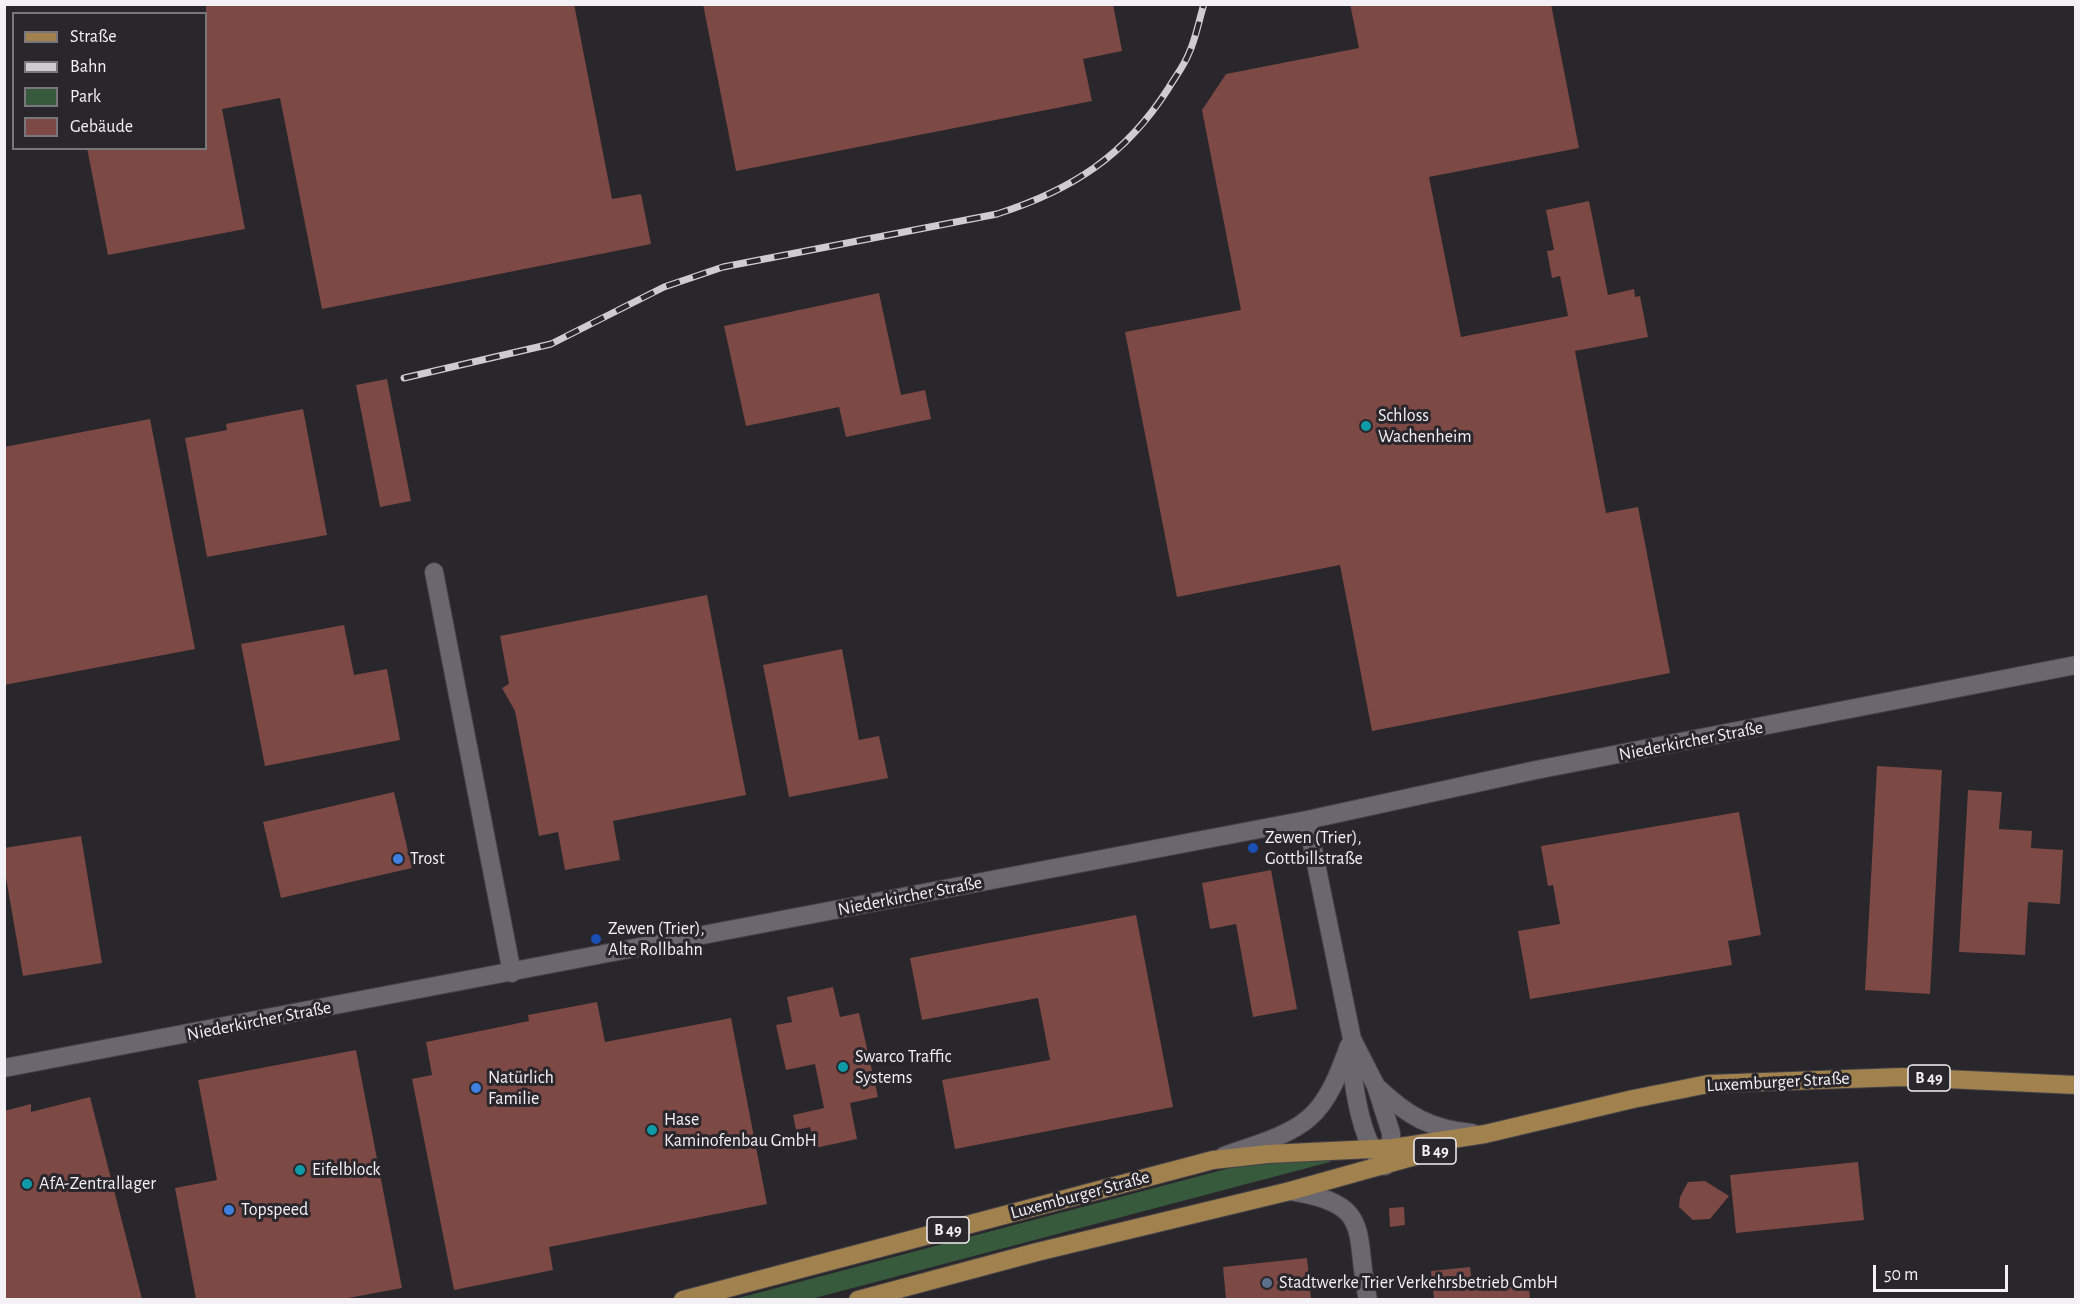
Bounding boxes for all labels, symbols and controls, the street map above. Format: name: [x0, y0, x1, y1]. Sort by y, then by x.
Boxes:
legend: [12, 12, 207, 150]
text: Straße: [70, 28, 116, 46]
text: Bahn: [70, 58, 106, 76]
text: Park: [70, 88, 101, 106]
text: Gebäude: [70, 118, 133, 136]
place label: Schloss Wachenheim: [1378, 405, 1472, 448]
marker: Schloss Wachenheim: [1359, 419, 1373, 433]
street label: Niederkircher Straße: [1617, 716, 1765, 766]
place label: Zewen (Trier), Gottbillstraße: [1265, 827, 1363, 870]
marker: Zewen (Trier), Gottbillstraße: [1246, 841, 1260, 855]
place label: Trost: [410, 848, 445, 870]
marker: Trost: [391, 852, 405, 866]
street label: Niederkircher Straße: [836, 871, 984, 921]
place label: Zewen (Trier), Alte Rollbahn: [608, 918, 705, 960]
marker: Zewen (Trier), Alte Rollbahn: [589, 932, 603, 946]
street label: Niederkircher Straße: [185, 996, 333, 1046]
place label: Swarco Traffic Systems: [855, 1046, 951, 1088]
marker: Swarco Traffic Systems: [836, 1060, 850, 1074]
road number: B 49: [1908, 1065, 1950, 1091]
place label: Natürlich Familie: [488, 1067, 554, 1110]
street label: Luxemburger Straße: [1706, 1067, 1850, 1097]
marker: Natürlich Familie: [469, 1081, 483, 1095]
place label: Hase Kaminofenbau GmbH: [664, 1109, 817, 1152]
marker: Hase Kaminofenbau GmbH: [645, 1123, 659, 1137]
road number: B 49: [1414, 1138, 1456, 1164]
place label: Eifelblock: [312, 1159, 381, 1181]
marker: Eifelblock: [293, 1163, 307, 1177]
street label: Luxemburger Straße: [1008, 1166, 1152, 1224]
place label: AfA-Zentrallager: [39, 1173, 156, 1195]
marker: AfA-Zentrallager: [20, 1177, 34, 1191]
place label: Topspeed: [241, 1199, 308, 1221]
marker: Topspeed: [222, 1203, 236, 1217]
road number: B 49: [927, 1217, 969, 1243]
scale bar: [1876, 1253, 2011, 1291]
text: 50 m: [1884, 1266, 1918, 1284]
place label: Stadtwerke Trier Verkehrsbetrieb GmbH: [1279, 1272, 1558, 1294]
marker: Stadtwerke Trier Verkehrsbetrieb GmbH: [1260, 1276, 1274, 1290]

